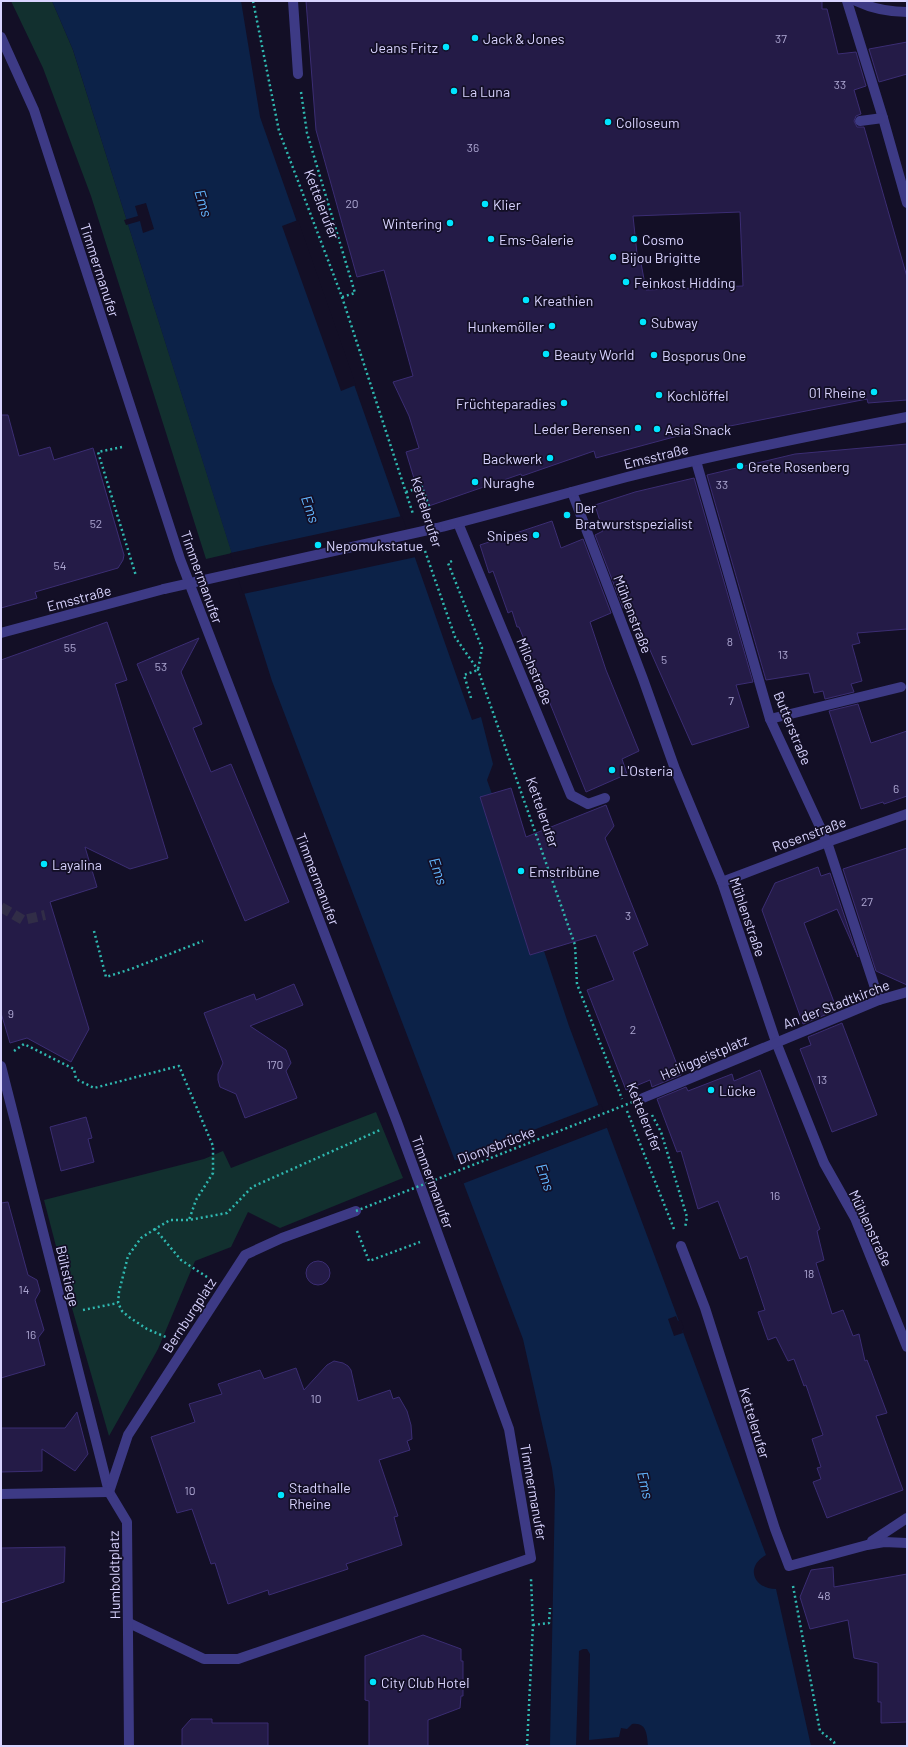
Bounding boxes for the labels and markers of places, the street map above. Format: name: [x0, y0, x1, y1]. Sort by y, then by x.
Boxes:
place label: Jack & Jones: [483, 30, 565, 47]
marker: Jack & Jones: [470, 33, 480, 43]
place label: Jeans Fritz: [371, 39, 438, 56]
marker: Jeans Fritz: [441, 42, 451, 52]
place label: La Luna: [462, 83, 510, 100]
marker: La Luna: [449, 86, 459, 96]
place label: Colloseum: [616, 114, 679, 131]
marker: Colloseum: [603, 117, 613, 127]
place label: Klier: [493, 196, 521, 213]
marker: Klier: [480, 199, 490, 209]
place label: Wintering: [383, 215, 442, 232]
marker: Wintering: [445, 218, 455, 228]
place label: Ems-Galerie: [499, 231, 574, 248]
place label: Cosmo: [642, 231, 684, 248]
marker: Ems-Galerie: [486, 234, 496, 244]
marker: Cosmo: [629, 234, 639, 244]
place label: Bijou Brigitte: [621, 249, 701, 266]
marker: Bijou Brigitte: [608, 252, 618, 262]
place label: Feinkost Hidding: [634, 274, 736, 291]
marker: Feinkost Hidding: [621, 277, 631, 287]
place label: Kreathien: [534, 292, 593, 309]
marker: Kreathien: [521, 295, 531, 305]
place label: Subway: [651, 314, 698, 331]
marker: Subway: [638, 317, 648, 327]
place label: Hunkemöller: [468, 318, 544, 335]
marker: Hunkemöller: [547, 321, 557, 331]
place label: Beauty World: [554, 346, 634, 363]
place label: Bosporus One: [662, 347, 746, 364]
marker: Beauty World: [541, 349, 551, 359]
marker: Bosporus One: [649, 350, 659, 360]
place label: 01 Rheine: [809, 384, 866, 401]
place label: Kochlöffel: [667, 387, 728, 404]
marker: 01 Rheine: [869, 387, 879, 397]
marker: Kochlöffel: [654, 390, 664, 400]
place label: Früchteparadies: [456, 395, 556, 412]
marker: Früchteparadies: [559, 398, 569, 408]
place label: Leder Berensen: [534, 420, 630, 437]
place label: Asia Snack: [665, 421, 731, 438]
marker: Leder Berensen: [633, 423, 643, 433]
marker: Asia Snack: [652, 424, 662, 434]
place label: Backwerk: [482, 450, 542, 467]
marker: Backwerk: [545, 453, 555, 463]
place label: Grete Rosenberg: [748, 458, 849, 475]
marker: Grete Rosenberg: [735, 461, 745, 471]
place label: Nuraghe: [483, 474, 535, 491]
marker: Nuraghe: [470, 477, 480, 487]
place label: Der Bratwurstspezialist: [575, 499, 693, 532]
marker: Der Bratwurstspezialist: [562, 510, 572, 520]
place label: Snipes: [487, 527, 528, 544]
marker: Snipes: [531, 530, 541, 540]
place label: Nepomukstatue: [326, 537, 423, 554]
marker: Nepomukstatue: [313, 540, 323, 550]
place label: L'Osteria: [620, 762, 673, 779]
marker: L'Osteria: [607, 765, 617, 775]
place label: Layalina: [52, 856, 102, 873]
marker: Layalina: [39, 859, 49, 869]
place label: Emstribüne: [529, 863, 600, 880]
marker: Emstribüne: [516, 866, 526, 876]
place label: Lücke: [719, 1082, 756, 1099]
marker: Lücke: [706, 1085, 716, 1095]
place label: Stadthalle Rheine: [289, 1479, 351, 1512]
marker: Stadthalle Rheine: [276, 1490, 286, 1500]
place label: City Club Hotel: [381, 1674, 469, 1691]
marker: City Club Hotel: [368, 1677, 378, 1687]

